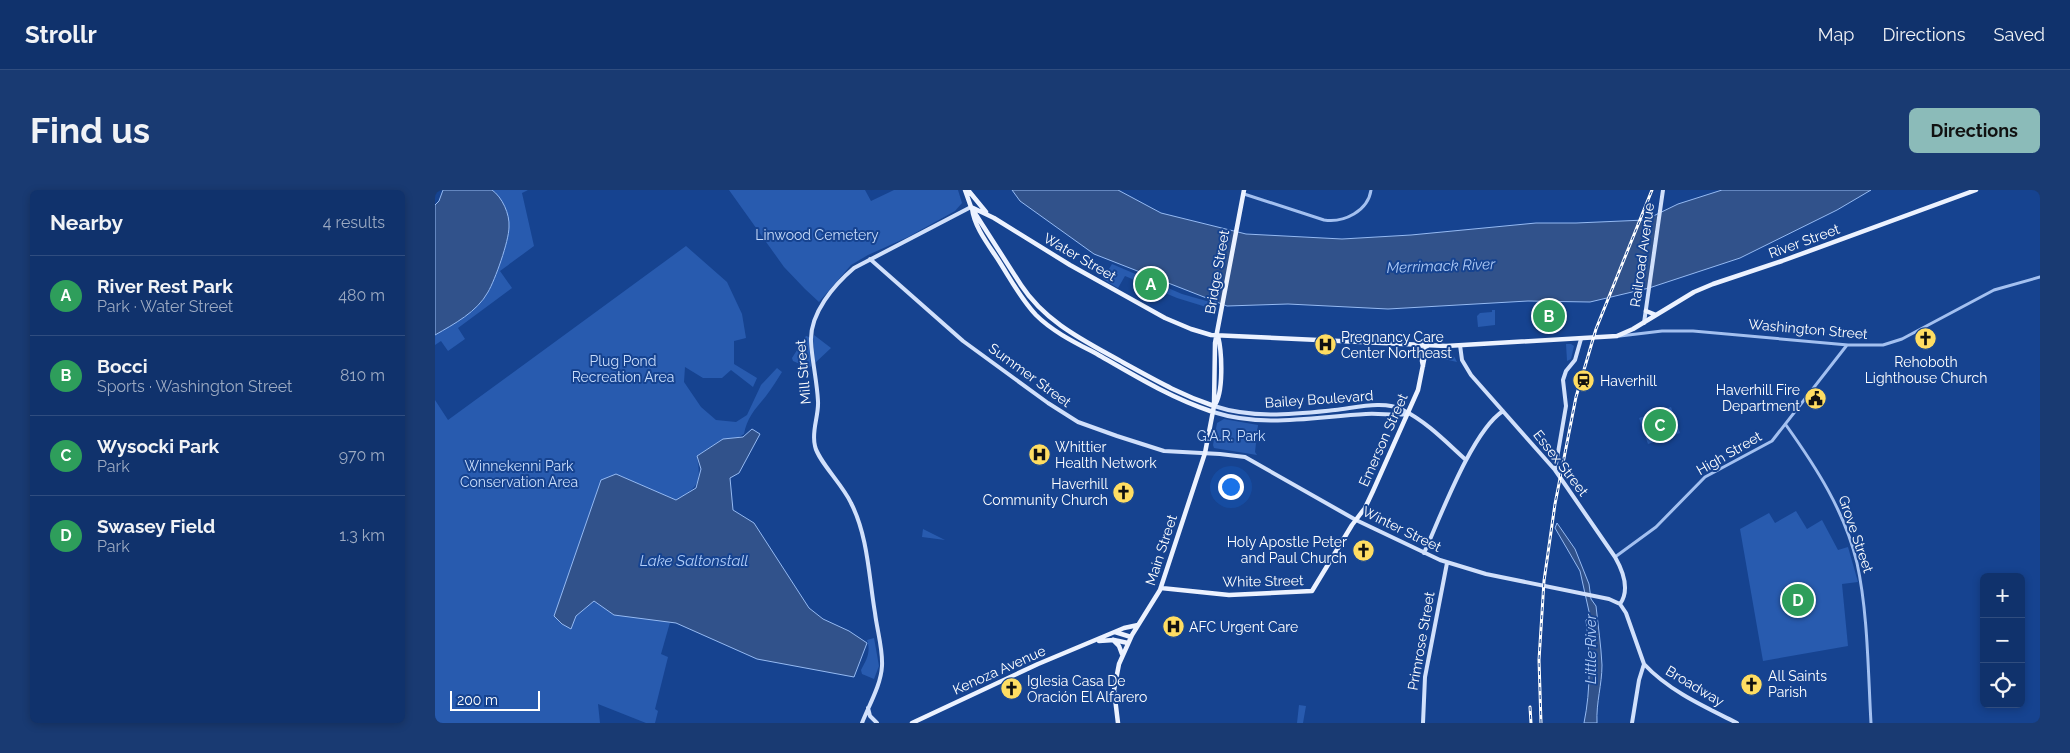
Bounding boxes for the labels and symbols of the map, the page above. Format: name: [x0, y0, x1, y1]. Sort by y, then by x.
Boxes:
street label: Railroad Avenue: [1627, 202, 1657, 308]
street label: River Street: [1766, 221, 1842, 261]
park label: Linwood Cemetery: [755, 227, 879, 243]
street label: Bridge Street: [1202, 228, 1232, 315]
street label: Water Street: [1041, 230, 1119, 284]
water label: Merrimack River: [1386, 255, 1496, 277]
pin: A: [1135, 265, 1167, 303]
pin: B: [1533, 297, 1565, 335]
street label: Washington Street: [1748, 316, 1869, 342]
church icon: Rehoboth Lighthouse Church: [1914, 327, 1938, 351]
place label: Pregnancy Care Center Northeast: [1341, 329, 1452, 361]
hospital icon: Pregnancy Care Center Northeast: [1313, 333, 1337, 357]
street label: Mill Street: [792, 339, 814, 405]
street label: Summer Street: [986, 340, 1074, 410]
park label: Plug Pond Recreation Area: [572, 353, 674, 385]
place label: Rehoboth Lighthouse Church: [1865, 354, 1987, 386]
station icon: Haverhill: [1572, 369, 1596, 393]
place label: Haverhill: [1600, 373, 1657, 389]
place label: Haverhill Fire Department: [1716, 382, 1800, 414]
public building icon: Haverhill Fire Department: [1804, 386, 1828, 410]
street label: Bailey Boulevard: [1264, 387, 1374, 411]
street label: Emerson Street: [1355, 391, 1411, 489]
pin: C: [1644, 406, 1676, 444]
street label: Essex Street: [1530, 427, 1592, 499]
park label: G.A.R. Park: [1197, 428, 1266, 444]
street label: High Street: [1694, 428, 1765, 478]
place label: Whittier Health Network: [1055, 439, 1157, 471]
hospital icon: Whittier Health Network: [1027, 443, 1051, 467]
park label: Winnekenni Park Conservation Area: [460, 458, 578, 490]
your location: [1218, 474, 1244, 500]
place label: Haverhill Community Church: [983, 476, 1108, 508]
church icon: Haverhill Community Church: [1112, 480, 1136, 504]
street label: Grove Street: [1835, 493, 1877, 575]
street label: Winter Street: [1360, 503, 1444, 555]
street label: Main Street: [1142, 512, 1180, 587]
place label: Holy Apostle Peter and Paul Church: [1227, 534, 1347, 566]
church icon: Holy Apostle Peter and Paul Church: [1351, 538, 1375, 562]
water label: Lake Saltonstall: [640, 552, 748, 570]
street label: White Street: [1222, 572, 1304, 590]
pin: D: [1782, 581, 1814, 619]
street label: Primrose Street: [1404, 590, 1438, 692]
water label: Little River: [1582, 613, 1600, 684]
hospital icon: AFC Urgent Care: [1161, 615, 1185, 639]
place label: AFC Urgent Care: [1189, 619, 1298, 635]
street label: Kenoza Avenue: [950, 642, 1048, 698]
street label: Broadway: [1663, 662, 1727, 710]
place label: All Saints Parish: [1768, 668, 1827, 700]
church icon: All Saints Parish: [1740, 672, 1764, 696]
place label: Iglesia Casa De Oración El Alfarero: [1027, 673, 1147, 705]
church icon: Iglesia Casa De Oración El Alfarero: [999, 677, 1023, 701]
scale bar: [450, 688, 540, 711]

